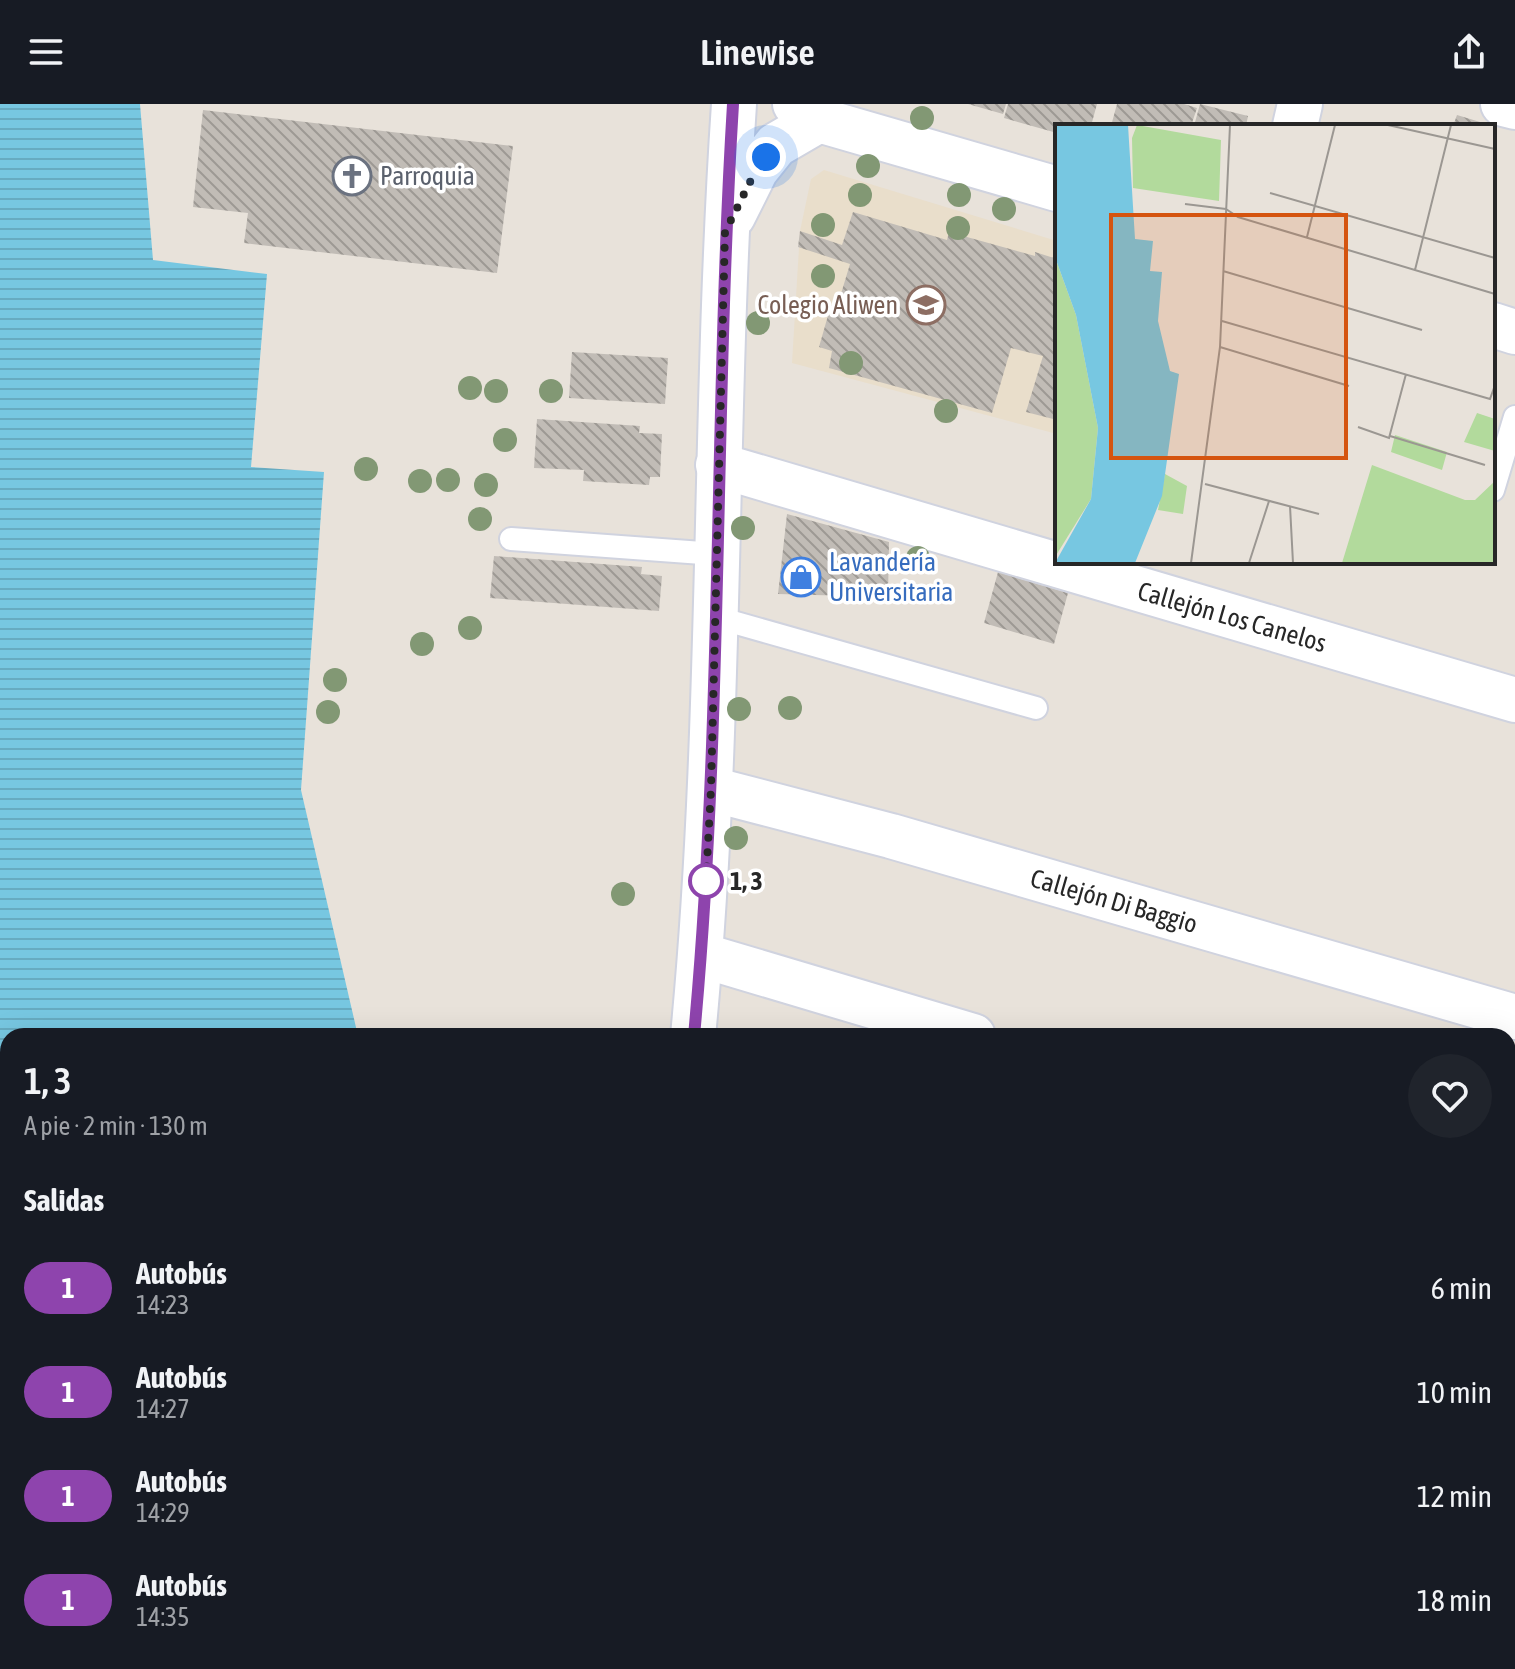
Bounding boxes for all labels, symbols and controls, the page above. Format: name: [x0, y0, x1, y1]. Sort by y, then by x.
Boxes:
icon: menu: [24, 30, 68, 74]
icon: share: [1447, 30, 1491, 74]
text: Linewise: [700, 31, 815, 73]
inset map: [1055, 124, 1495, 564]
your location: [746, 137, 786, 177]
church icon: Parroquia: [331, 155, 373, 197]
place label: Parroquia: [380, 161, 475, 191]
school or university icon: Colegio Aliwen: [905, 284, 947, 326]
place label: Colegio Aliwen: [757, 290, 898, 320]
place label: Lavandería Universitaria: [829, 547, 953, 607]
shop icon: Lavandería Universitaria: [780, 556, 822, 598]
street label: Callejón Los Canelos: [1134, 576, 1330, 658]
street label: Callejón Di Baggio: [1027, 863, 1201, 939]
marker: 1, 3: [689, 864, 723, 898]
place label: 1, 3: [730, 866, 763, 896]
button: heart: [1408, 1054, 1492, 1138]
text: 1, 3: [24, 1059, 72, 1102]
text: A pie · 2 min · 130 m: [24, 1111, 208, 1141]
text: Salidas: [24, 1183, 104, 1217]
text: Autobús: [136, 1256, 227, 1290]
text: 6 min: [1431, 1271, 1492, 1305]
text: 1: [61, 1272, 75, 1304]
text: 14:23: [136, 1290, 190, 1320]
text: Autobús: [136, 1360, 227, 1394]
text: 10 min: [1417, 1375, 1492, 1409]
text: 1: [61, 1376, 75, 1408]
text: 14:27: [136, 1394, 190, 1424]
text: Autobús: [136, 1464, 227, 1498]
text: 12 min: [1417, 1479, 1492, 1513]
text: 1: [61, 1480, 75, 1512]
text: 14:29: [136, 1498, 190, 1528]
text: Autobús: [136, 1568, 227, 1602]
text: 18 min: [1417, 1583, 1492, 1617]
text: 1: [61, 1584, 75, 1616]
text: 14:35: [136, 1602, 190, 1632]

